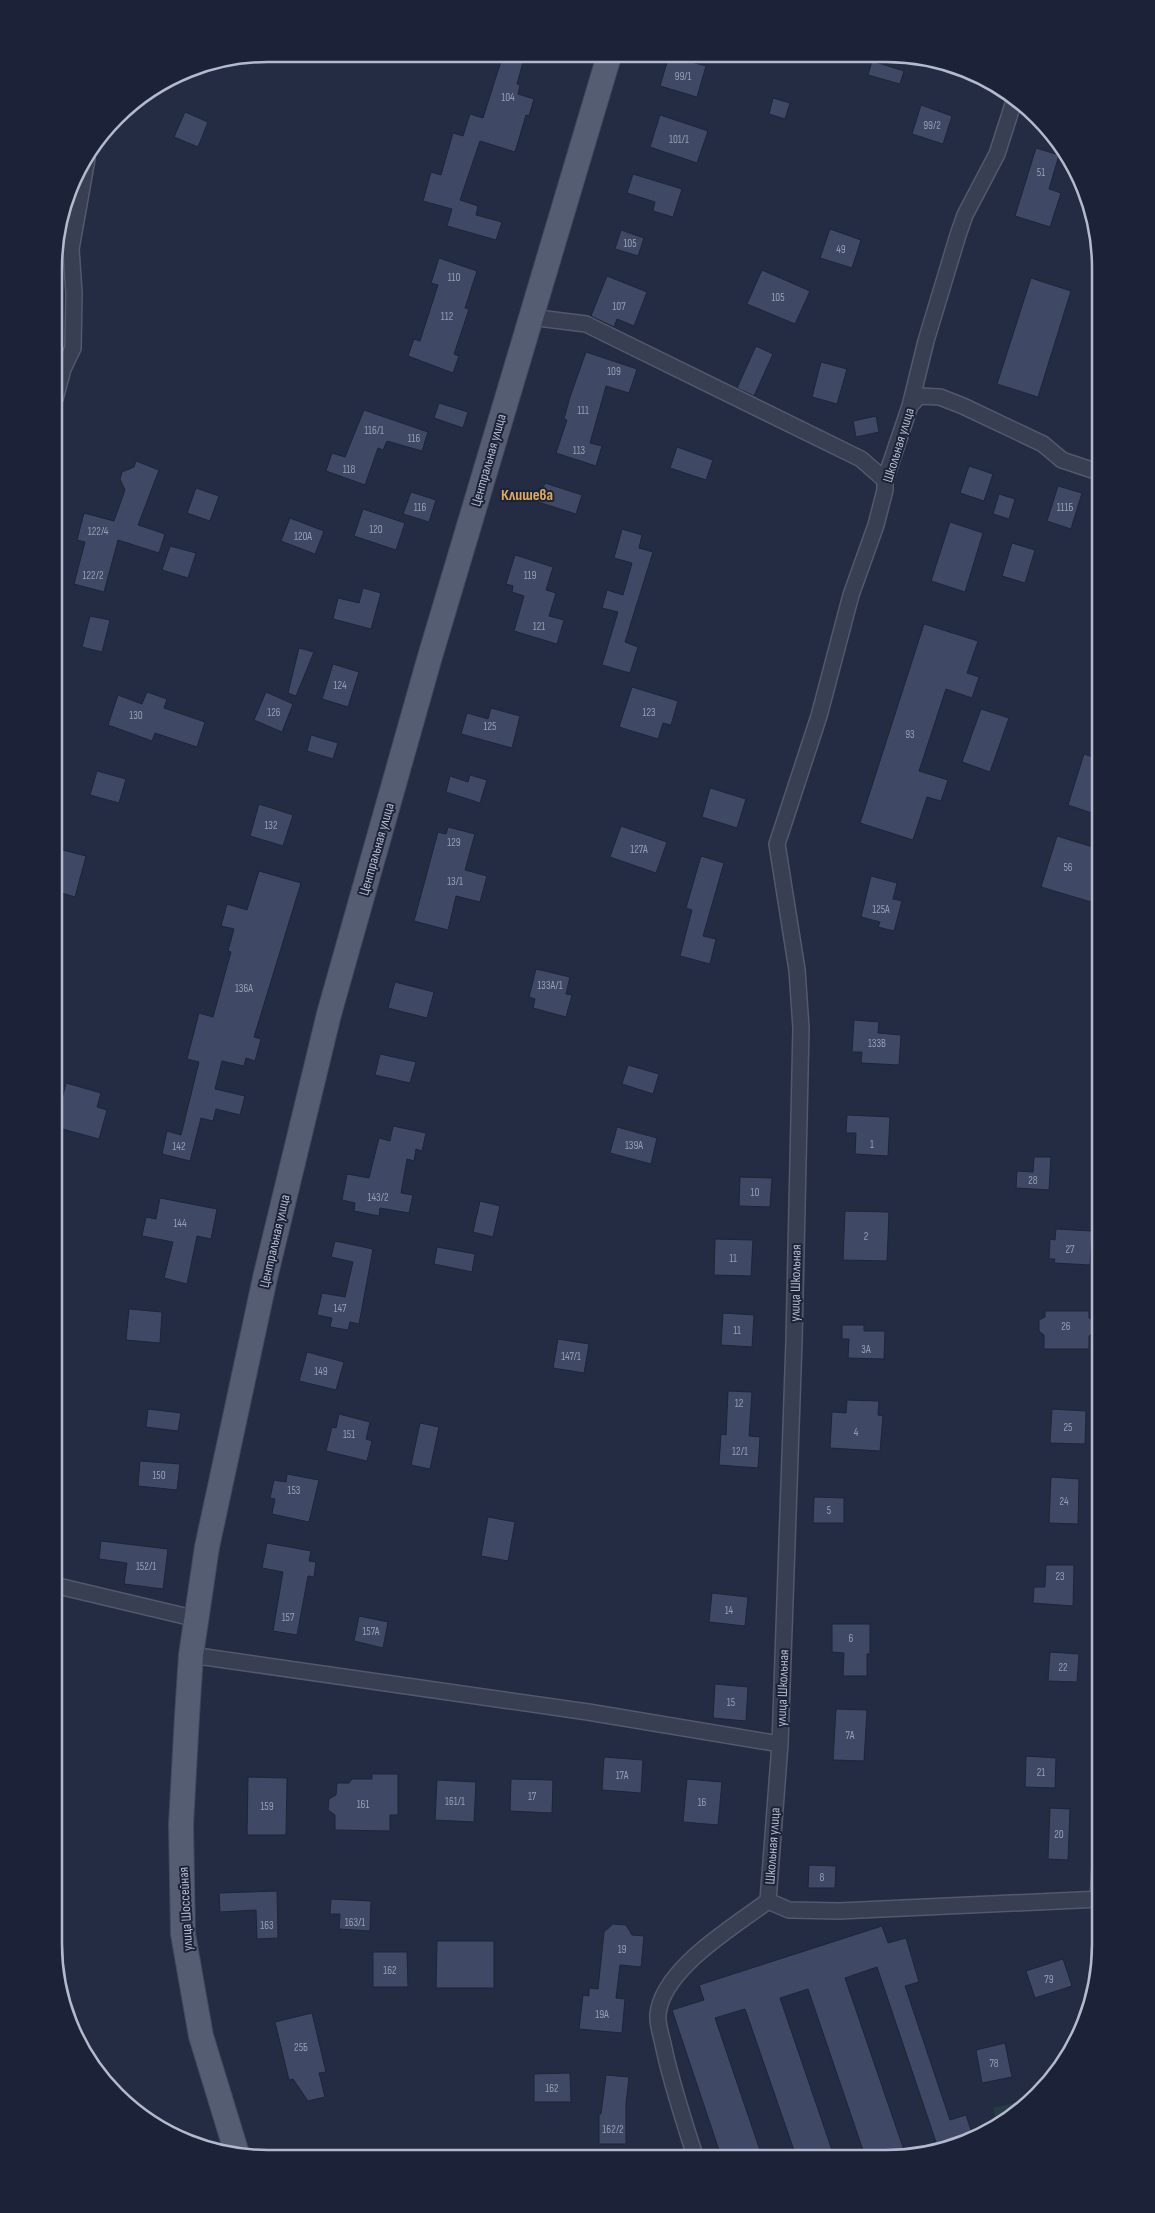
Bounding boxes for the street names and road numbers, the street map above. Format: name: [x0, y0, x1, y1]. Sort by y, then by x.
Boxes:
street label: Школьная улица: [879, 406, 918, 485]
street label: Центральная улица: [467, 412, 510, 508]
street label: Центральная улица: [355, 801, 398, 897]
street label: Центральная улица: [255, 1193, 293, 1289]
street label: улица Школьная: [786, 1244, 805, 1322]
street label: улица Школьная: [773, 1649, 792, 1727]
street label: Школьная улица: [761, 1807, 784, 1885]
street label: улица Шоссейная: [175, 1866, 196, 1951]

